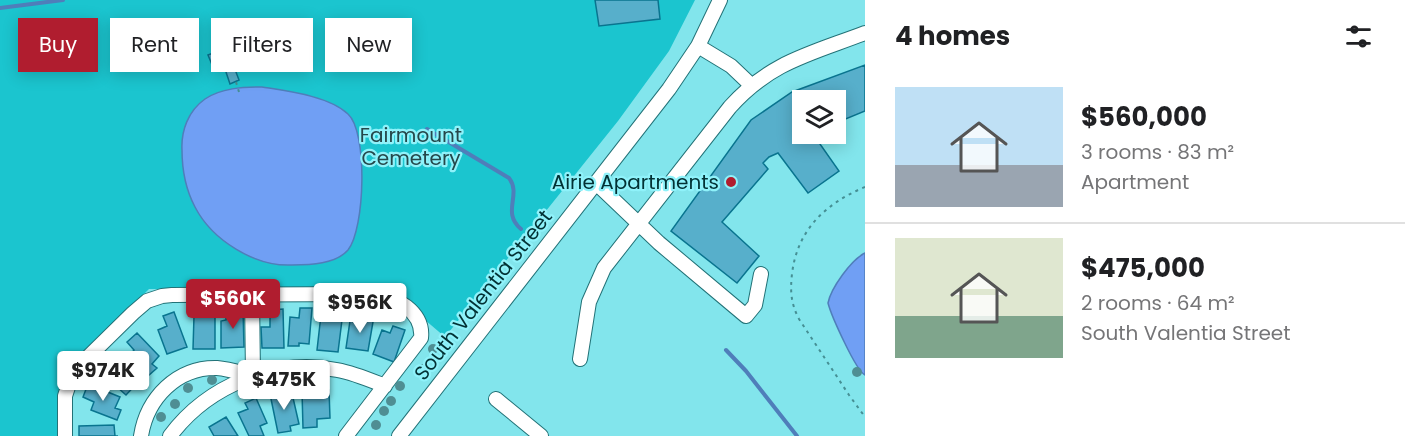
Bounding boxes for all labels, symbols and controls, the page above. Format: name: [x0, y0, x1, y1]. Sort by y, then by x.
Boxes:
chip: Buy: [18, 18, 98, 72]
chip: Rent: [110, 18, 199, 72]
chip: Filters: [211, 18, 313, 72]
chip: New: [325, 18, 412, 72]
text: 4 homes: [895, 18, 1010, 54]
icon: filters: [1342, 20, 1375, 53]
map controls: [792, 90, 846, 144]
button: layers: [792, 90, 846, 144]
text: $560,000: [1081, 99, 1207, 135]
icon: home: [943, 111, 1015, 183]
park label: Fairmount Cemetery: [360, 121, 462, 172]
text: 3 rooms · 83 m²: [1081, 138, 1234, 166]
place label: Airie Apartments: [552, 168, 719, 196]
text: Apartment: [1081, 168, 1189, 196]
marker: Airie Apartments: [724, 175, 738, 189]
street label: South Valentia Street: [407, 204, 559, 386]
text: $475,000: [1081, 250, 1205, 286]
icon: home: [943, 262, 1015, 334]
pin: $560K: [191, 279, 275, 330]
pin: $956K: [318, 283, 402, 334]
text: $560K: [200, 284, 266, 312]
text: $956K: [327, 288, 393, 316]
text: 2 rooms · 64 m²: [1081, 289, 1235, 317]
text: South Valentia Street: [1081, 319, 1291, 347]
pin: $974K: [61, 351, 145, 402]
text: $974K: [71, 356, 135, 384]
pin: $475K: [242, 360, 326, 411]
text: $475K: [252, 365, 316, 393]

